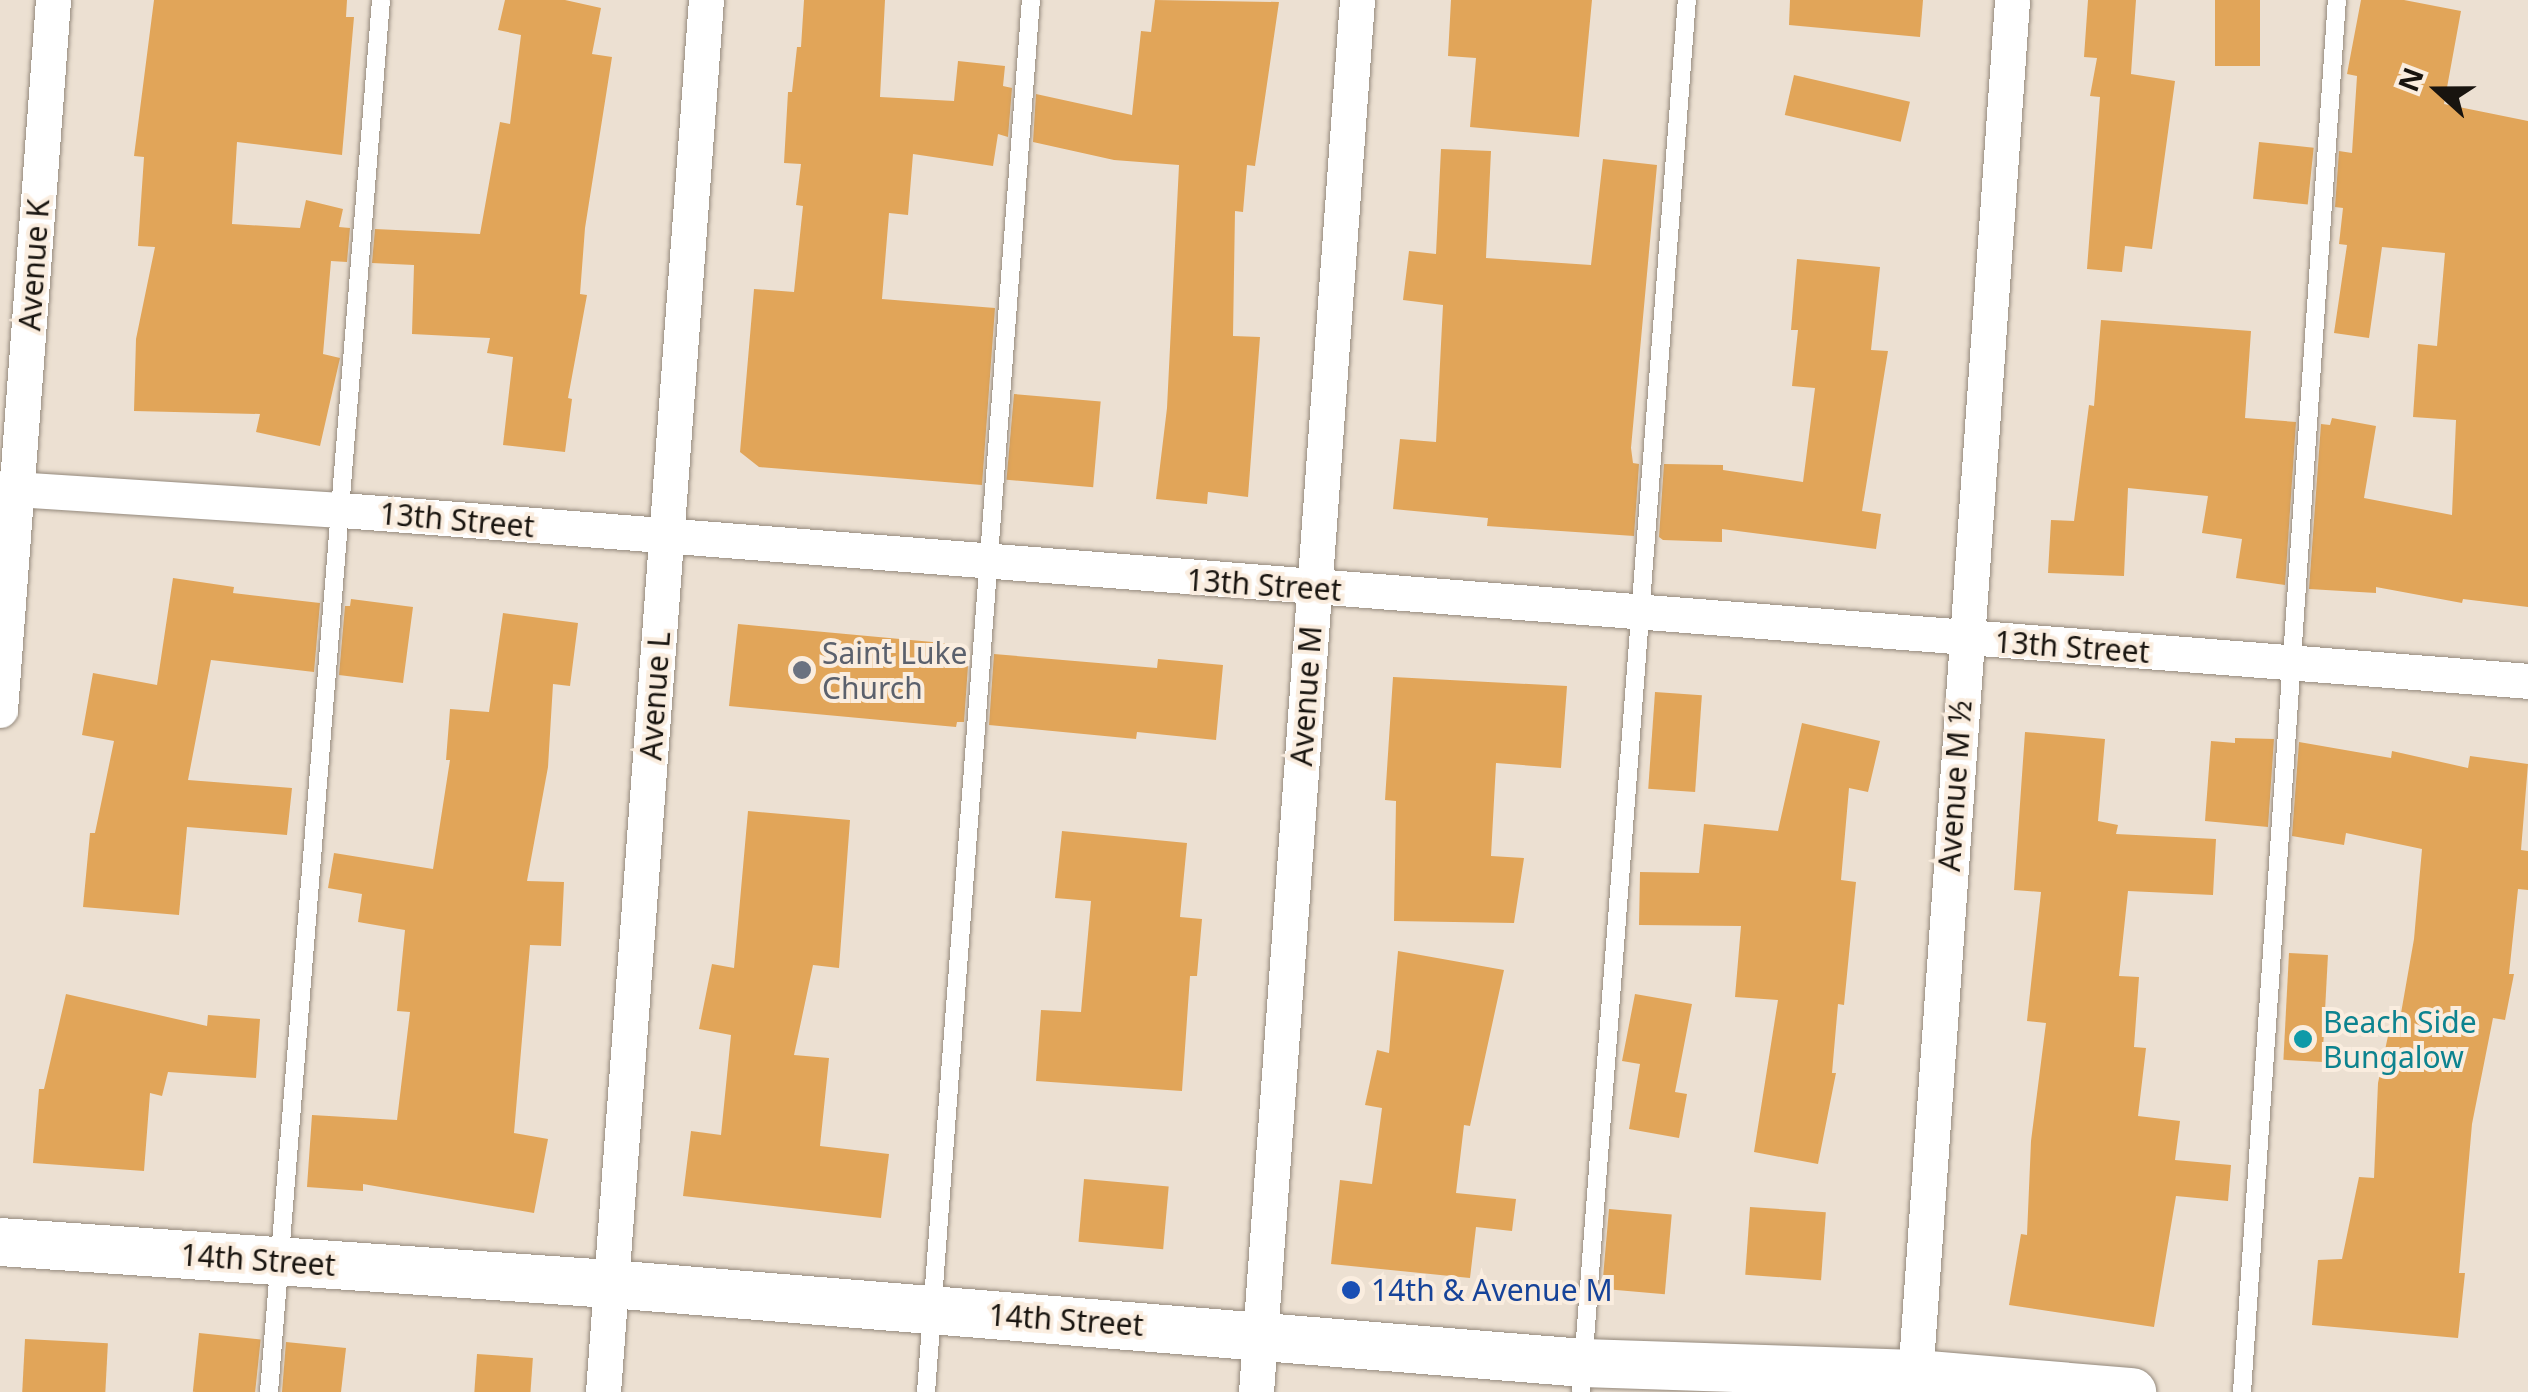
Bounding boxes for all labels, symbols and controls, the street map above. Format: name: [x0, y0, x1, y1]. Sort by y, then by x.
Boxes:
north arrow: [2388, 40, 2488, 140]
text: N: [2388, 62, 2432, 97]
street label: Avenue K: [11, 198, 57, 332]
street label: 13th Street: [378, 495, 536, 545]
street label: 13th Street: [1185, 562, 1343, 608]
street label: 13th Street: [1993, 624, 2151, 670]
street label: Avenue M: [1283, 625, 1329, 767]
street label: Avenue L: [633, 630, 677, 762]
place label: Saint Luke Church: [822, 635, 967, 706]
marker: Saint Luke Church: [791, 659, 813, 681]
street label: Avenue M ½: [1931, 699, 1979, 873]
place label: Beach Side Bungalow: [2323, 1004, 2477, 1074]
marker: Beach Side Bungalow: [2292, 1028, 2314, 1050]
street label: 14th Street: [179, 1237, 337, 1283]
place label: 14th & Avenue M: [1371, 1272, 1613, 1308]
marker: 14th & Avenue M: [1340, 1279, 1362, 1301]
street label: 14th Street: [987, 1297, 1145, 1343]

